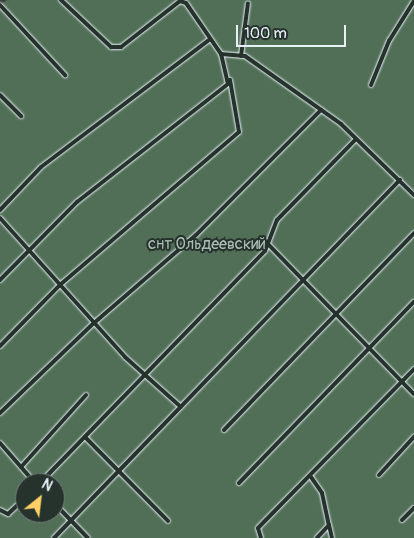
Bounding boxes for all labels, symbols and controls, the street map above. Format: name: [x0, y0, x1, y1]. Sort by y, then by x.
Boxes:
scale bar: [239, 15, 349, 47]
text: 100 m: [244, 24, 287, 43]
park label: снт Ольдеевский: [148, 234, 266, 254]
north arrow: [15, 473, 65, 523]
text: N: [39, 476, 55, 495]

